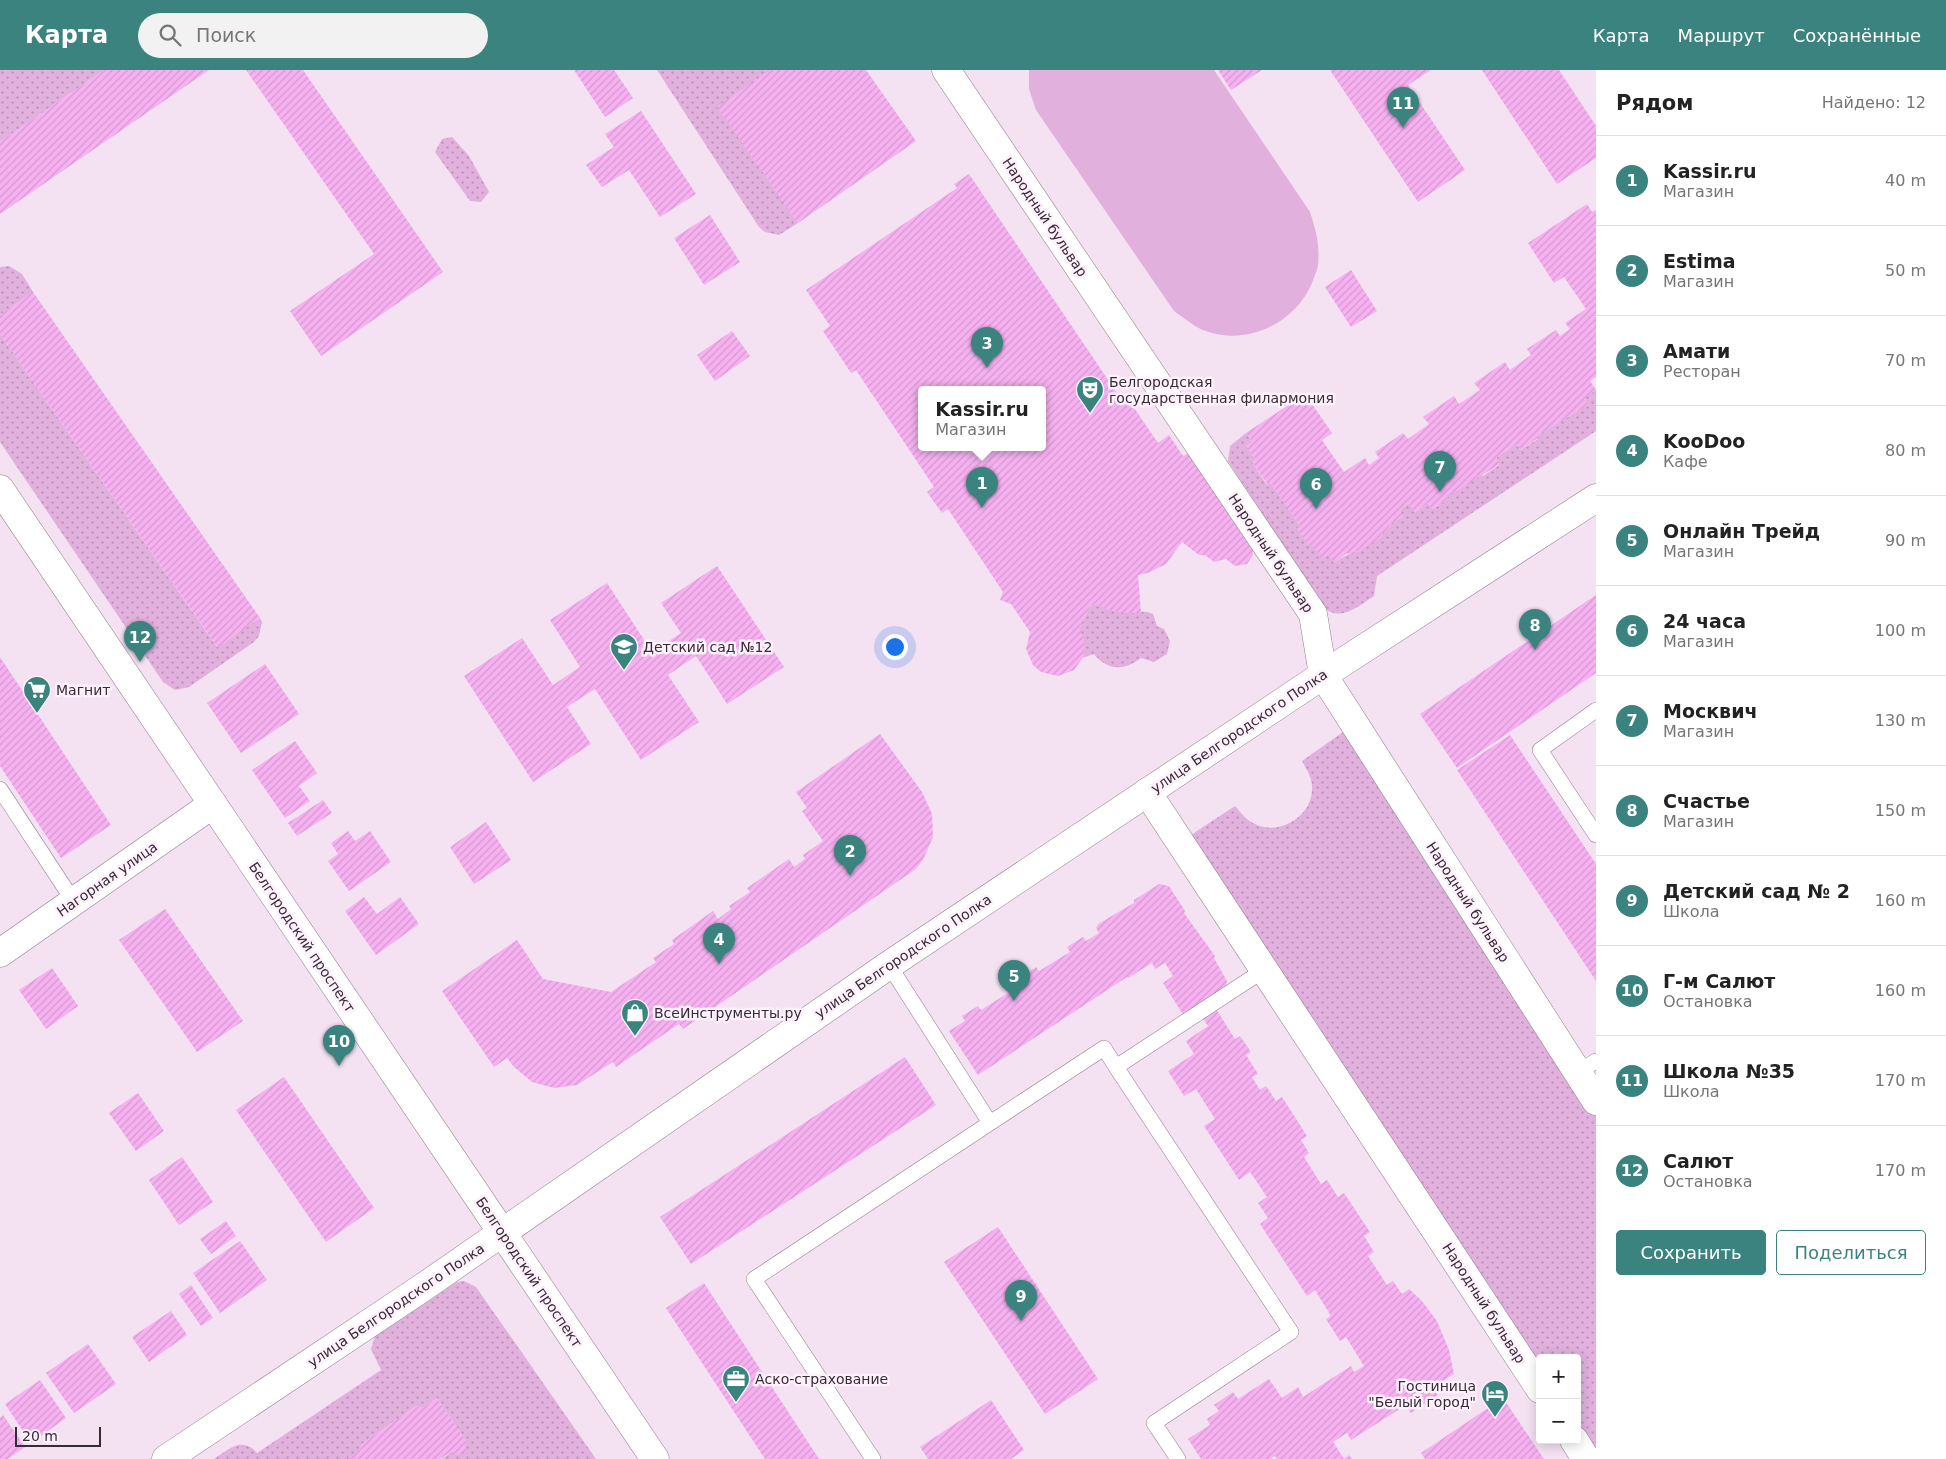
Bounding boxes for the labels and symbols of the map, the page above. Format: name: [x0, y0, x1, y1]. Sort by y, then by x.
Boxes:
pin: 11: [1387, 87, 1419, 128]
street label: Народный бульвар: [999, 155, 1091, 280]
pin: 3: [971, 327, 1003, 368]
place label: Белгородская государственная филармония: [1109, 374, 1334, 406]
theatre icon: Белгородская государственная филармония: [1075, 375, 1105, 414]
pin: 7: [1424, 451, 1456, 492]
pin: 1: [966, 467, 998, 508]
pin: 6: [1300, 468, 1332, 509]
street label: Народный бульвар: [1225, 491, 1317, 616]
pin: 8: [1519, 609, 1551, 650]
pin: 12: [124, 621, 156, 662]
school or university icon: Детский сад №12: [609, 632, 639, 671]
your location: [882, 634, 908, 660]
place label: Детский сад №12: [643, 639, 772, 655]
street label: улица Белгородского Полка: [1148, 666, 1330, 796]
supermarket icon: Магнит: [22, 675, 52, 714]
place label: Магнит: [56, 682, 110, 698]
pin: 2: [834, 835, 866, 876]
street label: Нагорная улица: [54, 838, 160, 920]
street label: Народный бульвар: [1423, 839, 1513, 965]
street label: Белгородский проспект: [246, 859, 358, 1015]
street label: улица Белгородского Полка: [812, 891, 994, 1021]
pin: 4: [703, 923, 735, 964]
pin: 5: [998, 960, 1030, 1001]
shop icon: ВсеИнструменты.ру: [620, 998, 650, 1037]
place label: ВсеИнструменты.ру: [654, 1005, 802, 1021]
pin: 10: [323, 1025, 355, 1066]
street label: Белгородский проспект: [473, 1194, 585, 1350]
street label: улица Белгородского Полка: [305, 1240, 487, 1370]
street label: Народный бульвар: [1439, 1240, 1529, 1366]
pin: 9: [1005, 1280, 1037, 1321]
office icon: Аско-страхование: [721, 1364, 751, 1403]
place label: Аско-страхование: [755, 1371, 888, 1387]
place label: Гостиница "Белый город": [1368, 1378, 1476, 1410]
hotel icon: Гостиница "Белый город": [1480, 1379, 1510, 1418]
scale bar: [15, 1424, 101, 1447]

